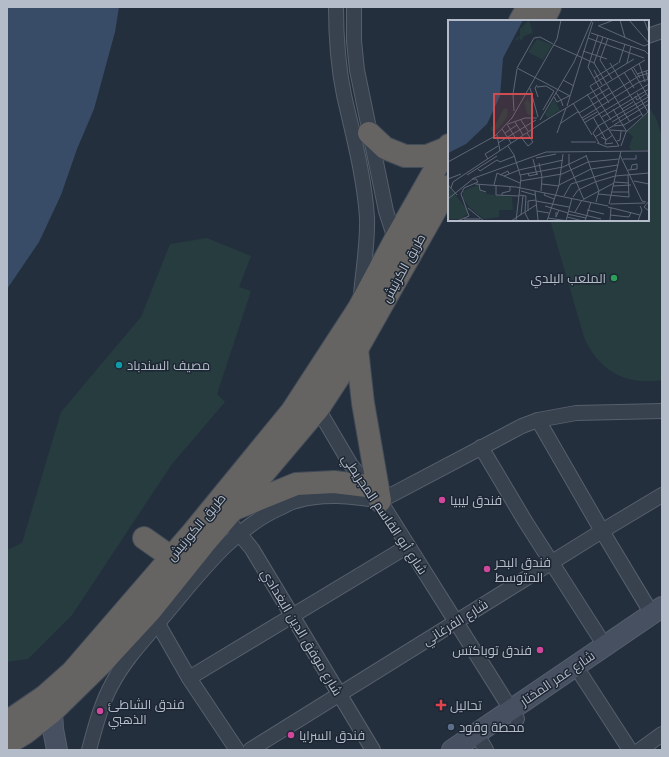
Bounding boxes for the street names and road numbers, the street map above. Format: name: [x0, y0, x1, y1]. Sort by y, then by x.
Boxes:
street label: طريق الكرنيش: [378, 231, 428, 305]
street label: شارع أبو القاسم المجريطي: [336, 451, 431, 579]
street label: طريق الكورنيش: [163, 490, 229, 564]
street label: شارع موفق الدين البغدادي: [255, 566, 346, 700]
street label: شارع الفرغاني: [419, 596, 492, 651]
street label: شارع عمر المختار: [516, 647, 598, 710]

